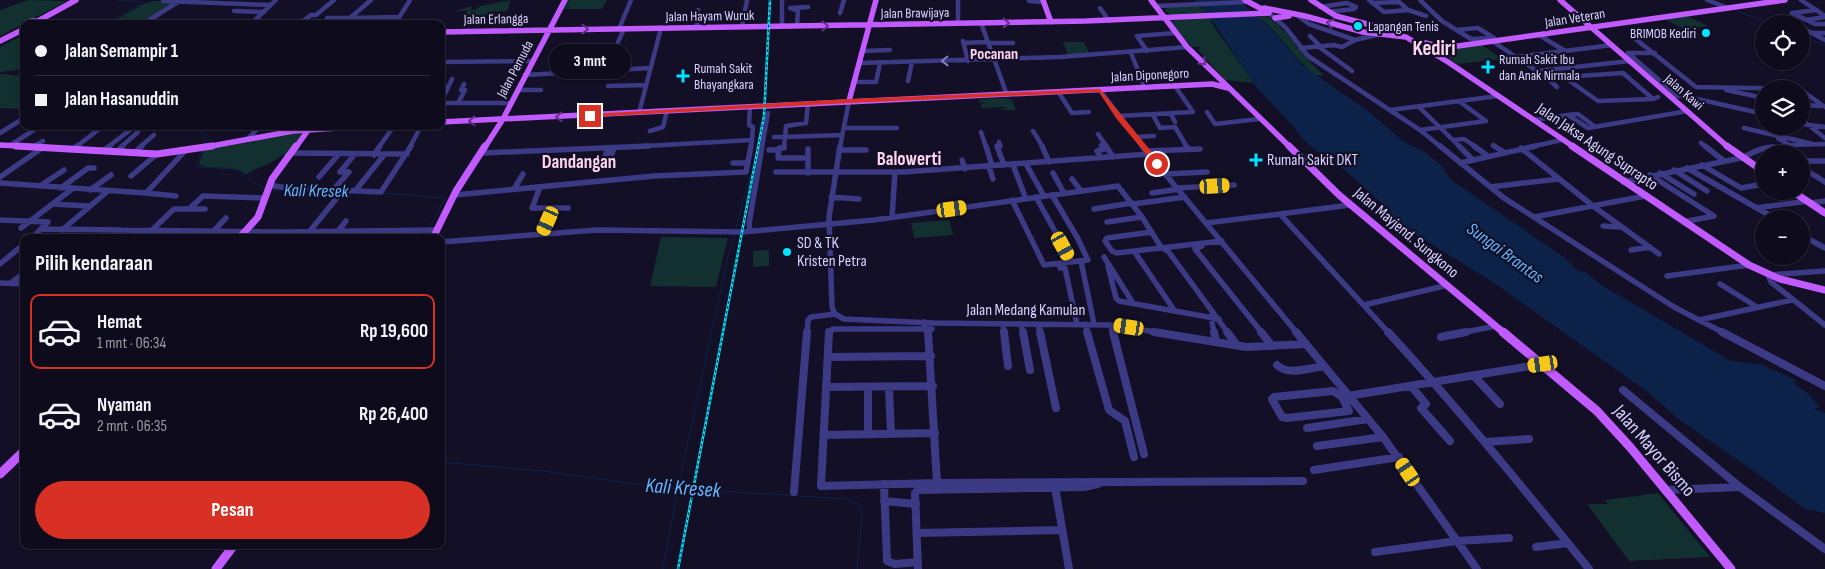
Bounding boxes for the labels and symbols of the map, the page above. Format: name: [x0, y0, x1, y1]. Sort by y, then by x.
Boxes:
street label: Jalan Brawijaya: [880, 4, 949, 22]
street label: Jalan Veteran: [1543, 5, 1606, 31]
street label: Jalan Hayam Wuruk: [664, 7, 755, 25]
street label: Jalan Erlangga: [463, 10, 528, 28]
one-way arrow: [1003, 18, 1011, 28]
place label: Lapangan Tenis: [1368, 18, 1439, 35]
one-way arrow: [1326, 19, 1334, 29]
marker: Lapangan Tenis: [1352, 20, 1364, 32]
one-way arrow: [822, 21, 829, 31]
one-way arrow: [581, 24, 589, 34]
place label: BRIMOB Kediri: [1630, 25, 1696, 42]
marker: BRIMOB Kediri: [1700, 27, 1712, 39]
district label: Kediri: [1412, 36, 1456, 61]
street label: Jalan Pemuda: [492, 38, 537, 101]
callout: 3 mnt: [549, 44, 631, 78]
district label: Pocanan: [970, 45, 1018, 64]
place label: Rumah Sakit Ibu dan Anak Nirmala: [1499, 51, 1580, 84]
one-way arrow: [941, 56, 949, 67]
one-way arrow: [1197, 56, 1206, 65]
place label: Rumah Sakit Bhayangkara: [694, 60, 754, 93]
marker: Rumah Sakit Ibu dan Anak Nirmala: [1481, 60, 1495, 74]
street label: Jalan Diponegoro: [1110, 64, 1190, 86]
marker: Rumah Sakit Bhayangkara: [676, 69, 690, 83]
street label: Jalan Kawi: [1660, 70, 1707, 114]
street label: Jalan Jaksa Agung Suprapto: [1532, 99, 1661, 195]
route end: [579, 105, 601, 127]
one-way arrow: [554, 112, 562, 123]
one-way arrow: [468, 115, 476, 126]
district label: Balowerti: [877, 148, 942, 171]
district label: Dandangan: [542, 151, 616, 174]
place label: Rumah Sakit DKT: [1267, 151, 1359, 170]
route start: [1146, 153, 1168, 175]
marker: Rumah Sakit DKT: [1249, 153, 1263, 167]
car: [1199, 178, 1230, 194]
water label: Kali Kresek: [284, 180, 350, 202]
street label: Jalan Mayjend. Sungkono: [1349, 183, 1462, 282]
car: [936, 199, 967, 219]
car: [535, 204, 560, 238]
water label: Sungai Brantas: [1463, 218, 1548, 288]
car: [1049, 229, 1076, 263]
place label: SD & TK Kristen Petra: [797, 234, 867, 271]
marker: SD & TK Kristen Petra: [781, 246, 793, 258]
street label: Jalan Medang Kamulan: [966, 301, 1085, 320]
car: [1113, 317, 1144, 337]
car: [1527, 354, 1558, 374]
street label: Jalan Mayor Bismo: [1607, 400, 1700, 502]
car: [1393, 455, 1422, 489]
water label: Kali Kresek: [645, 473, 723, 503]

